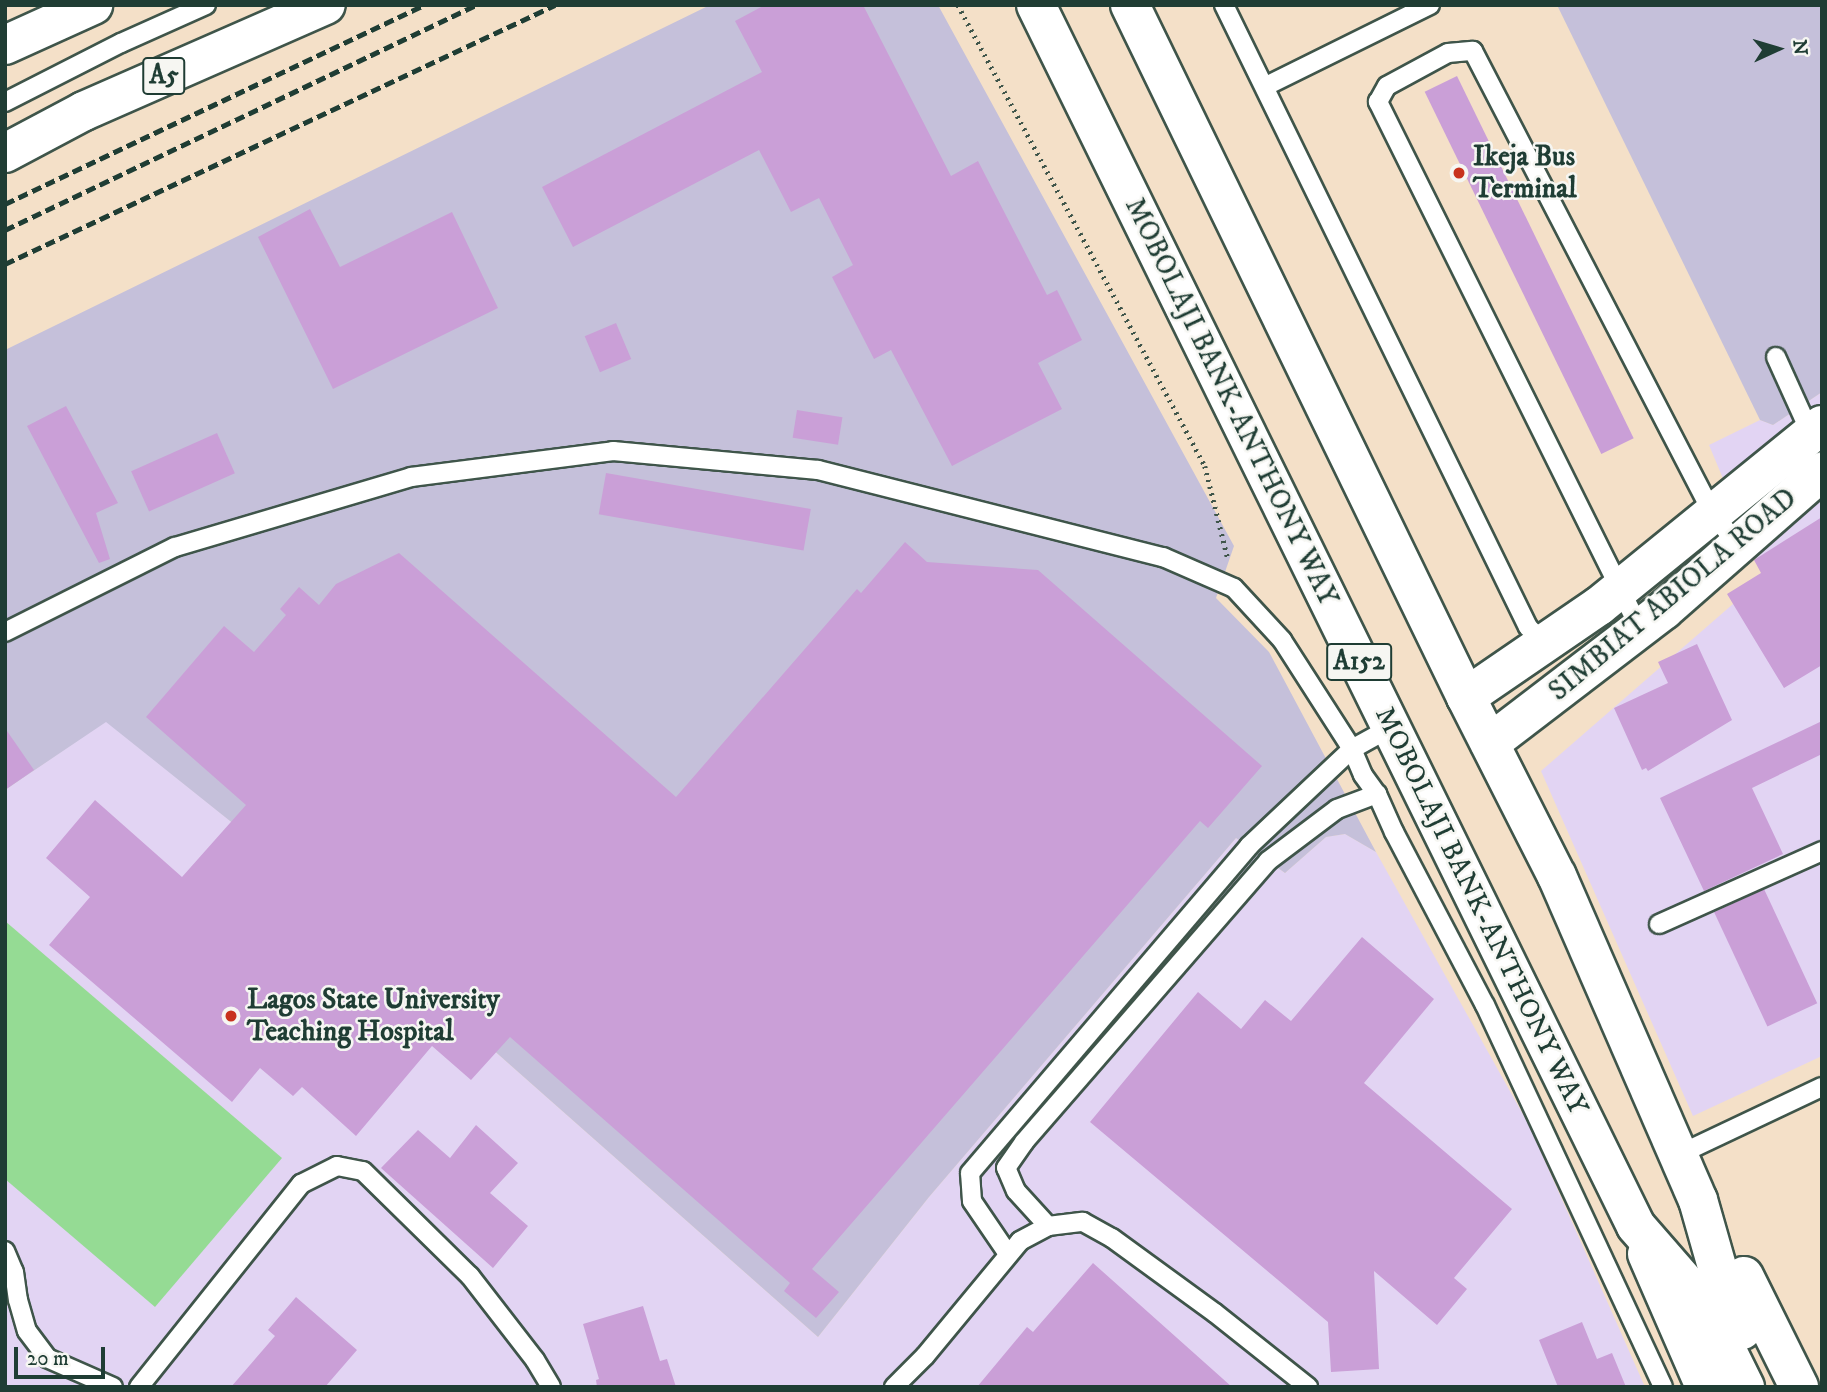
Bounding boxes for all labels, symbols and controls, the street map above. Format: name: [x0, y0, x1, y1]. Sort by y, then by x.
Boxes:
north arrow: [1743, 14, 1813, 84]
text: N: [1787, 39, 1811, 56]
road number: A5: [141, 54, 187, 99]
place label: Ikeja Bus Terminal: [1473, 140, 1577, 206]
marker: Ikeja Bus Terminal: [1451, 165, 1467, 181]
street label: MOBOLAJI BANK-ANTHONY WAY: [1117, 192, 1345, 612]
street label: SIMBIAT ABIOLA ROAD: [1542, 482, 1804, 708]
road number: A152: [1326, 640, 1392, 684]
street label: MOBOLAJI BANK-ANTHONY WAY: [1367, 701, 1595, 1121]
place label: Lagos State University Teaching Hospital: [247, 983, 500, 1049]
marker: Lagos State University Teaching Hospital: [221, 1006, 241, 1026]
scale bar: [18, 1332, 108, 1376]
text: 20 m: [27, 1346, 69, 1372]

